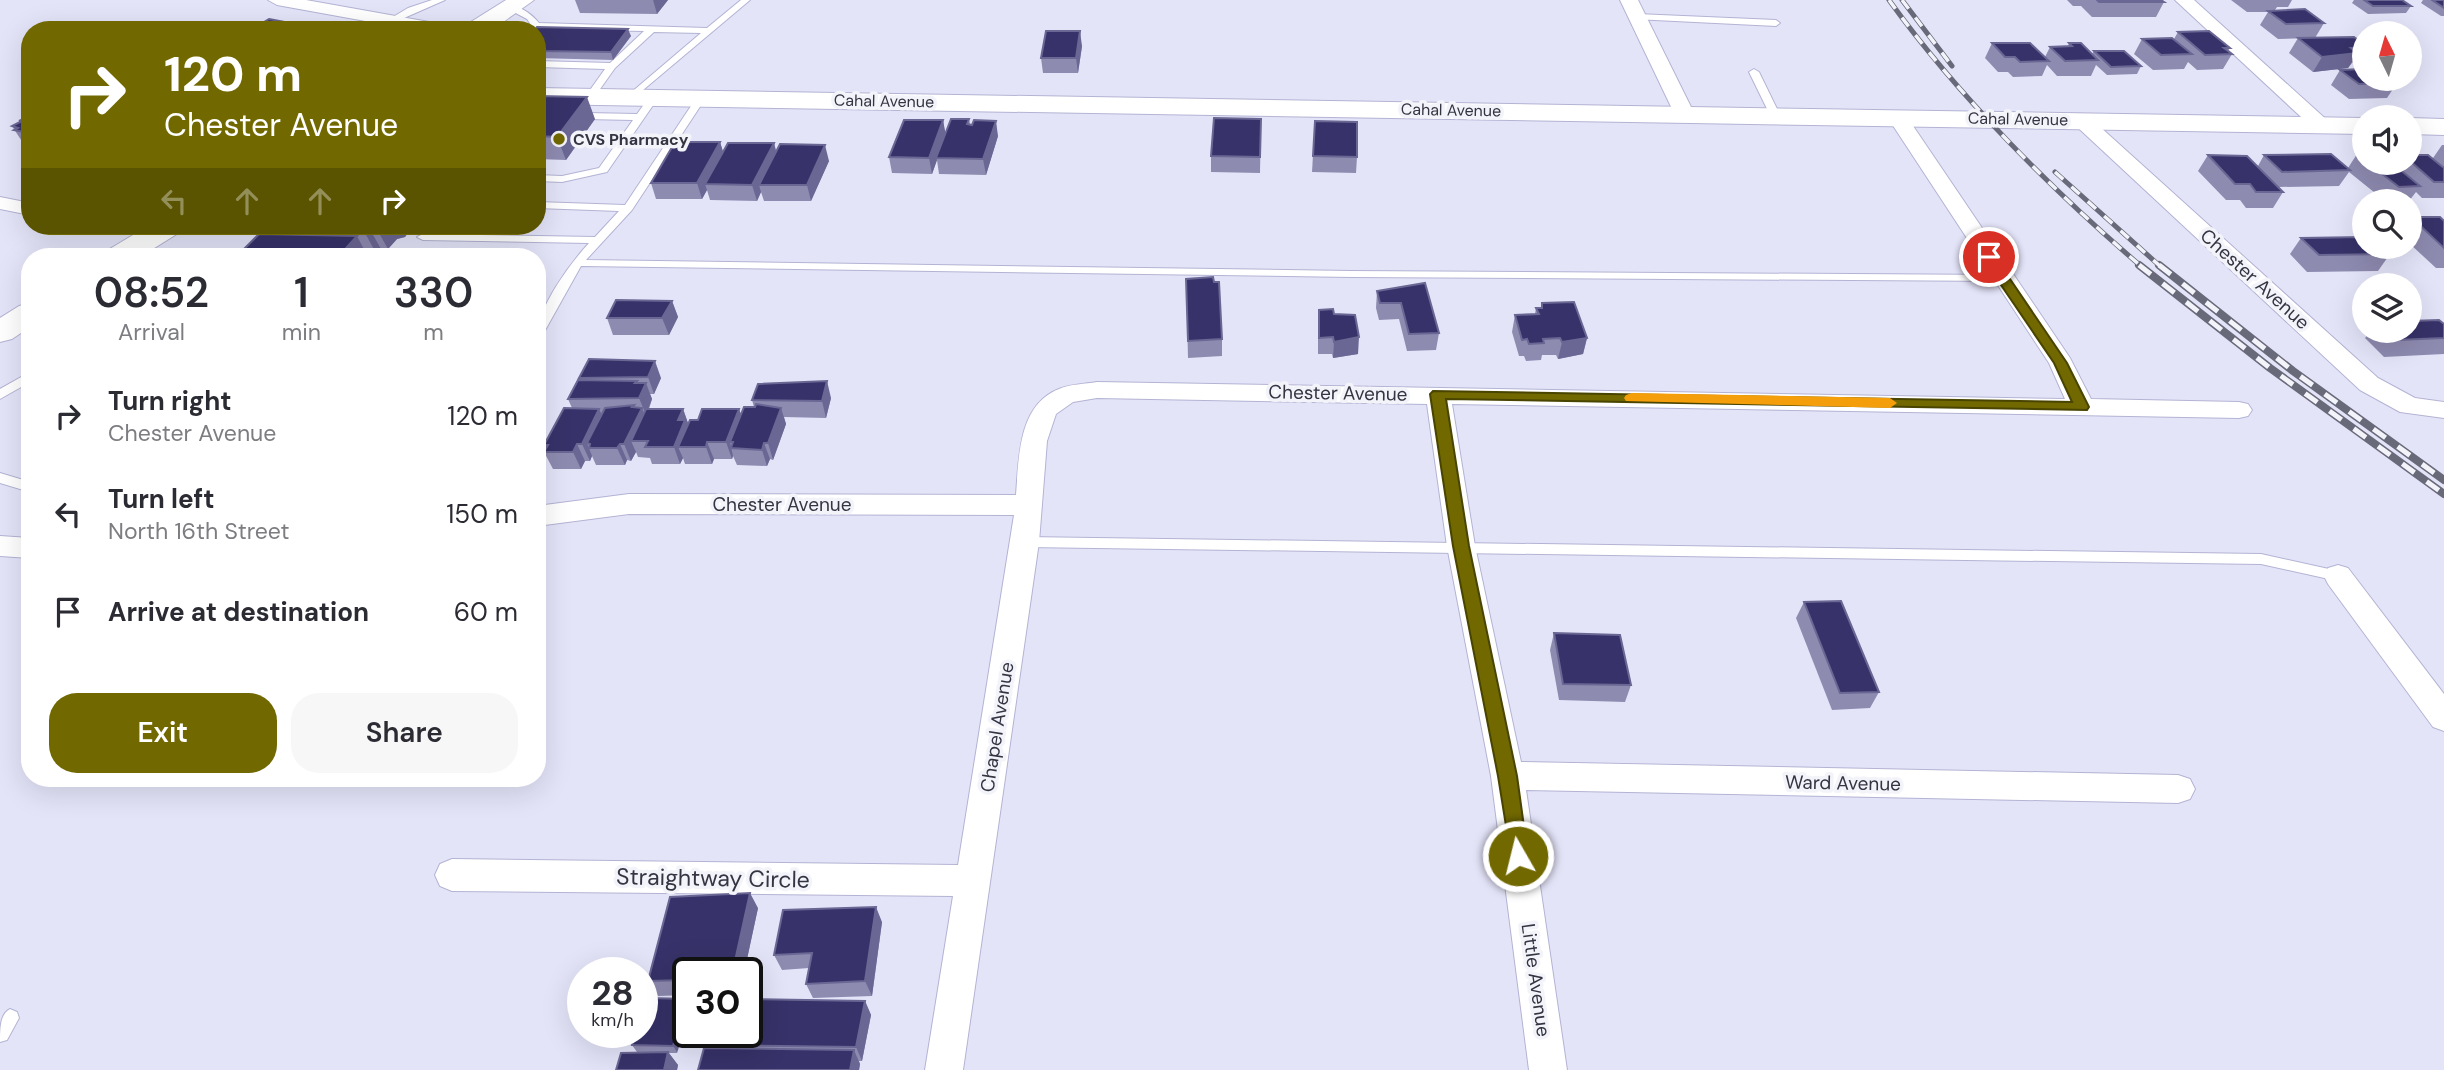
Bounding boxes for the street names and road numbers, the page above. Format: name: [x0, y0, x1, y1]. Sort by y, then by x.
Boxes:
street label: Cahal Avenue: [834, 90, 934, 112]
street label: Cahal Avenue: [1401, 99, 1501, 121]
street label: Cahal Avenue: [1968, 108, 2068, 130]
street label: Chester Avenue: [2195, 223, 2315, 335]
street label: Chester Avenue: [1268, 379, 1408, 407]
street label: Chester Avenue: [712, 492, 852, 517]
street label: Chapel Avenue: [974, 660, 1020, 794]
street label: Ward Avenue: [1785, 769, 1901, 797]
street label: Straightway Circle: [616, 861, 810, 895]
street label: Little Avenue: [1516, 922, 1556, 1038]

